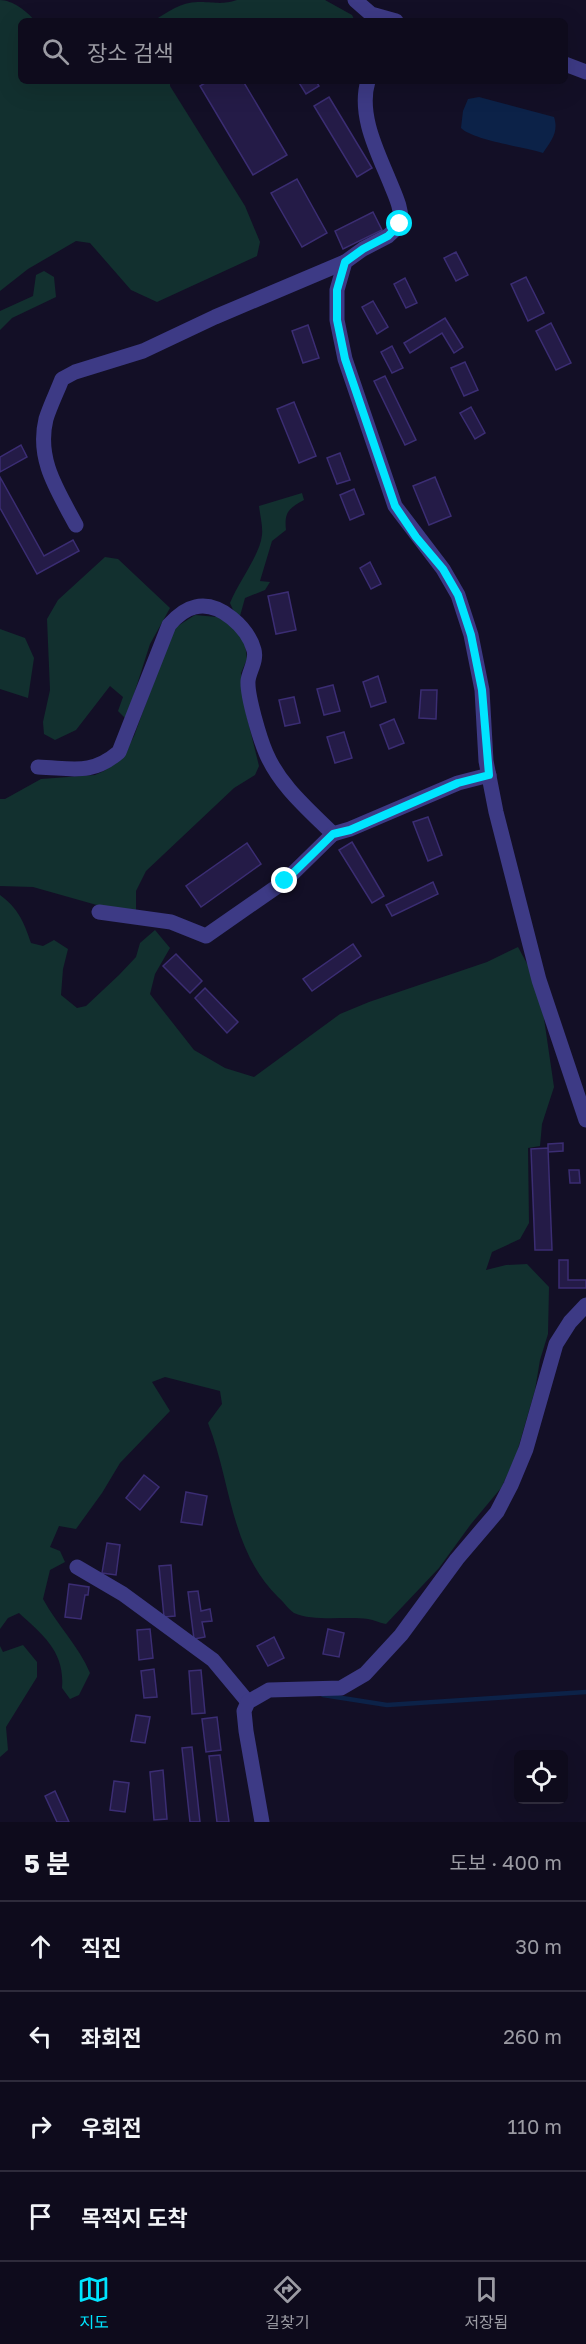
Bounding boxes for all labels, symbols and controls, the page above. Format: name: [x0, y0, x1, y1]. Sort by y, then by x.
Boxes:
search box: [18, 18, 568, 84]
icon: search: [39, 35, 72, 68]
text: 장소 검색: [87, 39, 173, 66]
route start: [386, 210, 412, 236]
route end: [271, 867, 297, 893]
map controls: [514, 1750, 568, 1804]
button: locate: [514, 1750, 568, 1804]
text: 5 분: [24, 1848, 70, 1879]
text: 도보 · 400 m: [450, 1850, 562, 1874]
icon: ahead: [24, 1930, 57, 1963]
text: 직진: [81, 1934, 121, 1961]
text: 30 m: [515, 1934, 562, 1958]
icon: left: [24, 2020, 57, 2053]
text: 좌회전: [81, 2024, 142, 2051]
text: 260 m: [503, 2024, 562, 2048]
icon: right: [24, 2110, 57, 2143]
text: 우회전: [81, 2114, 142, 2141]
text: 110 m: [508, 2114, 562, 2138]
icon: arrive: [24, 2200, 57, 2233]
text: 목적지 도착: [81, 2204, 188, 2231]
tab: 지도: [77, 2273, 110, 2333]
tab: 길찾기: [265, 2273, 309, 2333]
tab: 저장됨: [464, 2273, 509, 2333]

